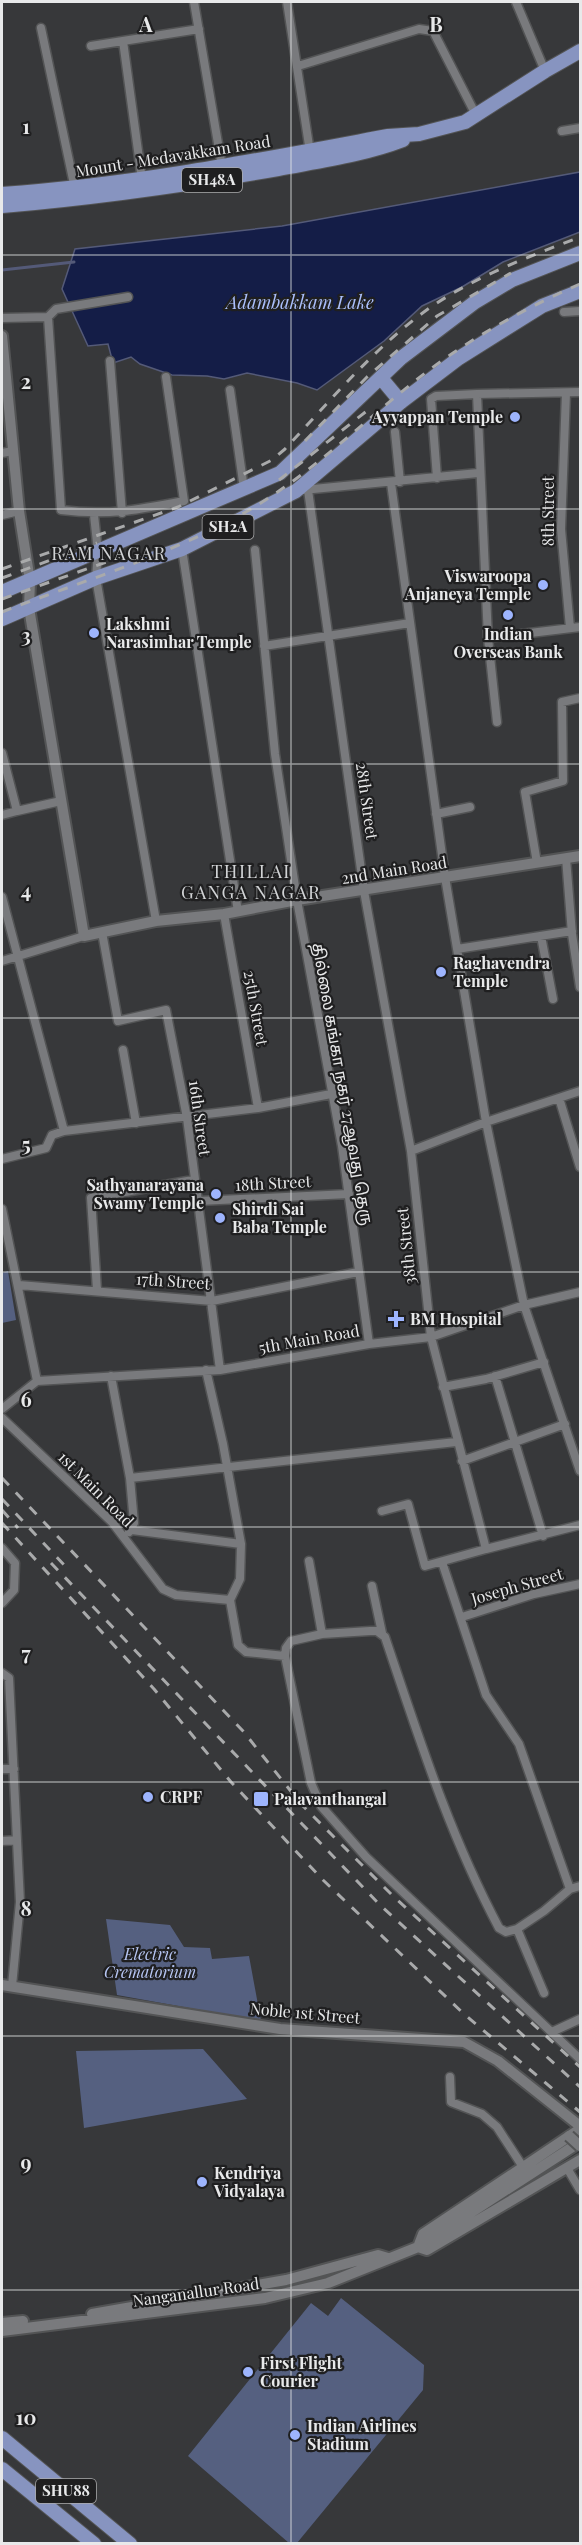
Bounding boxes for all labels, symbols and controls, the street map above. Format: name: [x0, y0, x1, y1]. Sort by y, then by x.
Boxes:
text: A: [138, 10, 153, 37]
text: B: [429, 10, 443, 37]
text: 1: [22, 112, 30, 139]
street label: Mount - Medavakkam Road: [74, 130, 272, 181]
road number: SH48A: [182, 168, 242, 192]
water label: Adambakkam Lake: [224, 290, 374, 314]
text: 2: [21, 367, 31, 394]
place label: Ayyappan Temple: [371, 406, 503, 427]
marker: Ayyappan Temple: [508, 410, 522, 424]
street label: 8th Street: [537, 475, 558, 546]
road number: SH2A: [202, 515, 254, 539]
district label: RAM NAGAR: [51, 541, 167, 565]
place label: Viswaroopa Anjaneya Temple: [404, 565, 532, 604]
marker: Viswaroopa Anjaneya Temple: [536, 578, 550, 592]
marker: Indian Overseas Bank: [501, 608, 515, 622]
place label: Lakshmi Narasimhar Temple: [106, 613, 252, 652]
text: 3: [21, 621, 31, 648]
place label: Indian Overseas Bank: [453, 623, 563, 662]
marker: Lakshmi Narasimhar Temple: [87, 626, 101, 640]
street label: 28th Street: [352, 761, 383, 841]
street label: 2nd Main Road: [339, 851, 448, 888]
district label: THILLAI GANGA NAGAR: [181, 859, 321, 904]
text: 4: [21, 876, 31, 903]
street label: தில்லை கங்கா நகர் 27ஆவது தெரு: [306, 941, 379, 1227]
place label: Raghavendra Temple: [453, 952, 551, 991]
marker: Raghavendra Temple: [434, 965, 448, 979]
street label: 25th Street: [240, 969, 274, 1048]
street label: 16th Street: [185, 1079, 216, 1157]
text: 5: [21, 1130, 31, 1157]
street label: 18th Street: [234, 1170, 312, 1195]
place label: Sathyanarayana Swamy Temple: [87, 1174, 205, 1213]
marker: Sathyanarayana Swamy Temple: [209, 1187, 223, 1201]
place label: Shirdi Sai Baba Temple: [232, 1198, 327, 1237]
street label: 38th Street: [391, 1206, 420, 1286]
marker: Shirdi Sai Baba Temple: [213, 1211, 227, 1225]
street label: 17th Street: [135, 1267, 211, 1294]
place label: BM Hospital: [410, 1308, 502, 1329]
marker: BM Hospital: [387, 1310, 405, 1328]
street label: 5th Main Road: [257, 1319, 361, 1358]
text: 6: [20, 1385, 32, 1412]
street label: 1st Main Road: [54, 1446, 139, 1531]
street label: Joseph Street: [468, 1562, 566, 1609]
text: 7: [21, 1639, 31, 1666]
place label: CRPF: [160, 1786, 203, 1807]
place label: Palavanthangal: [274, 1788, 387, 1809]
marker: CRPF: [141, 1790, 155, 1804]
marker: Palavanthangal: [252, 1790, 270, 1808]
text: 8: [20, 1894, 32, 1921]
park label: Electric Crematorium: [104, 1943, 196, 1982]
street label: Noble 1st Street: [249, 1997, 361, 2028]
text: 9: [20, 2148, 32, 2175]
place label: Kendriya Vidyalaya: [213, 2162, 285, 2201]
marker: Kendriya Vidyalaya: [195, 2175, 209, 2189]
street label: Nanganallur Road: [131, 2272, 261, 2311]
place label: First Flight Courier: [260, 2352, 343, 2391]
marker: First Flight Courier: [241, 2365, 255, 2379]
text: 10: [16, 2403, 36, 2430]
place label: Indian Airlines Stadium: [307, 2415, 417, 2454]
marker: Indian Airlines Stadium: [288, 2428, 302, 2442]
road number: SHU88: [36, 2479, 96, 2503]

